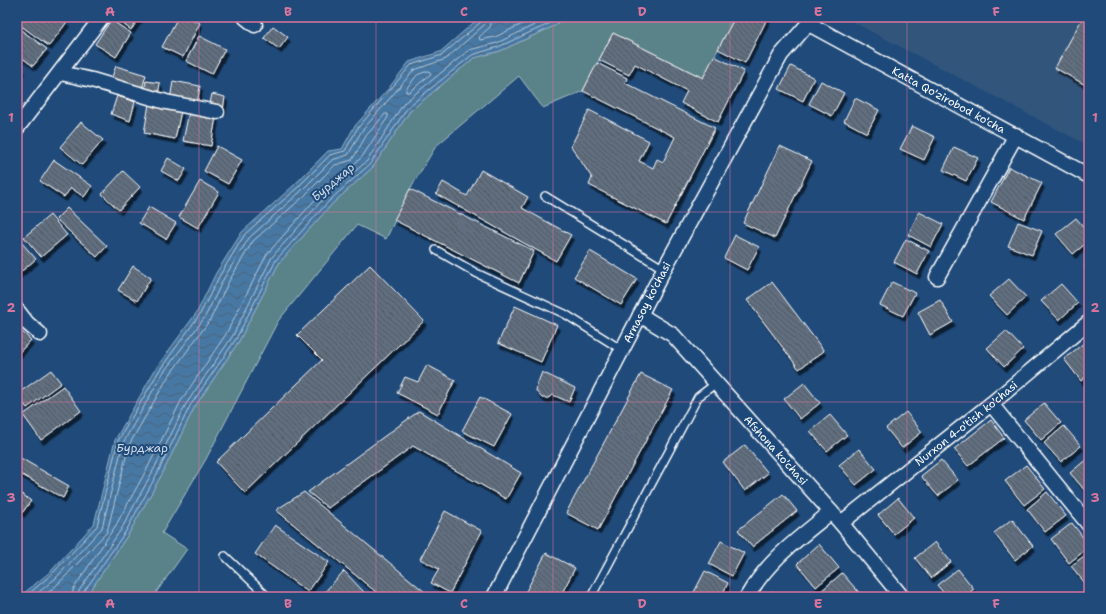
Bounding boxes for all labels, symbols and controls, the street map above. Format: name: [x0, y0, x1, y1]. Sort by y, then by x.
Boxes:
text: A: [105, 3, 115, 20]
text: B: [284, 3, 292, 20]
text: C: [460, 3, 468, 20]
text: D: [637, 3, 647, 20]
text: E: [814, 3, 823, 20]
text: F: [992, 3, 1000, 20]
street label: Katta Qo'zirobod ko'cha: [889, 63, 1008, 137]
text: 1: [8, 109, 14, 126]
text: 1: [1092, 109, 1098, 126]
water label: Бурджар: [308, 159, 358, 205]
street label: Arnasoy ko'chasi: [620, 259, 674, 345]
text: 2: [6, 299, 16, 316]
text: 2: [1090, 299, 1100, 316]
street label: Nurxon 4-o'tish ko'chasi: [912, 377, 1021, 469]
street label: Afshona ko'chasi: [741, 412, 811, 488]
water label: Бурджар: [116, 440, 168, 456]
text: 3: [6, 489, 16, 506]
text: 3: [1090, 489, 1100, 506]
text: A: [105, 595, 115, 612]
text: B: [284, 595, 292, 612]
text: C: [460, 595, 468, 612]
text: D: [637, 595, 647, 612]
text: E: [814, 595, 823, 612]
text: F: [992, 595, 1000, 612]

